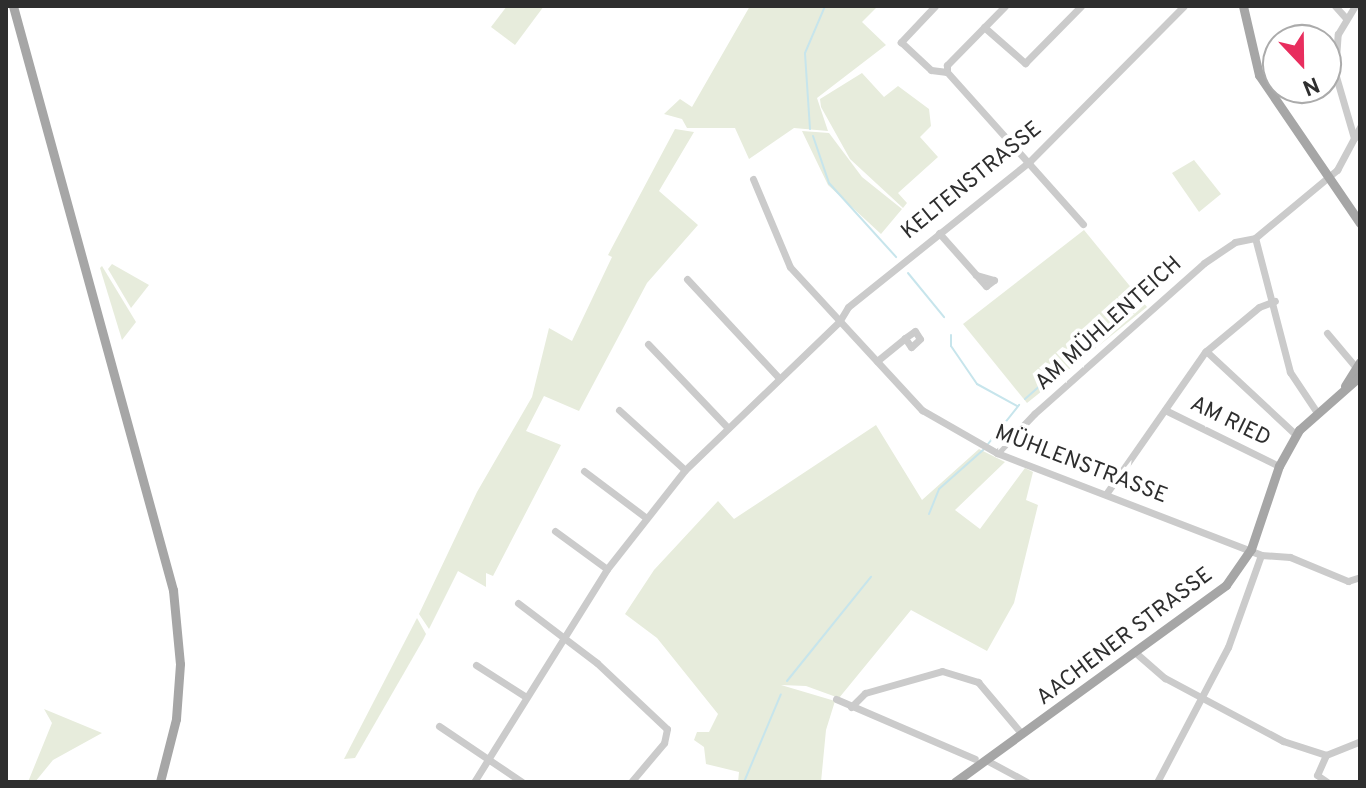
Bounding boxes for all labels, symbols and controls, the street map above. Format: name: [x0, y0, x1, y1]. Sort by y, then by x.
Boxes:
north arrow: [1262, 24, 1342, 104]
text: N: [1298, 69, 1323, 100]
street label: KELTENSTRASSE: [896, 116, 1048, 246]
street label: AM MÜHLENTEICH: [1030, 251, 1188, 397]
street label: AM RIED: [1185, 391, 1275, 453]
street label: MÜHLENSTRASSE: [991, 420, 1171, 510]
street label: AACHENER STRASSE: [1032, 562, 1218, 712]

